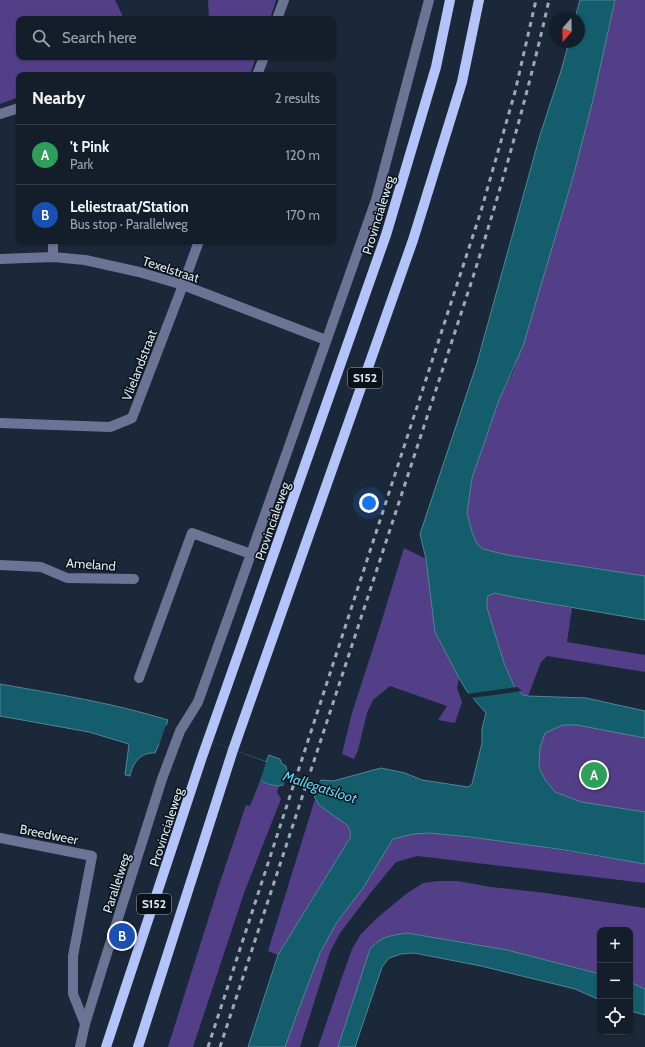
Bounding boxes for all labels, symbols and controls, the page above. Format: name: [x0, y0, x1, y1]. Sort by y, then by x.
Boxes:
north arrow: [549, 12, 585, 48]
search box: [16, 16, 336, 60]
icon: search: [30, 27, 52, 49]
text: Search here: [62, 29, 137, 47]
text: Nearby: [32, 88, 85, 108]
text: 2 results: [275, 90, 320, 106]
text: 't Pink: [70, 138, 109, 156]
text: A: [41, 147, 49, 163]
text: 120 m: [286, 147, 320, 163]
text: Park: [70, 156, 93, 172]
street label: Provincialeweg: [358, 173, 398, 256]
text: Leliestraat/Station: [70, 198, 189, 216]
text: B: [41, 207, 49, 223]
text: 170 m: [286, 207, 320, 223]
text: Bus stop · Parallelweg: [70, 216, 188, 232]
street label: Texelstraat: [141, 252, 202, 286]
street label: Vlielandstraat: [118, 327, 160, 403]
road number: S152: [348, 368, 382, 388]
street label: Provincialeweg: [251, 479, 293, 562]
your location: [359, 493, 379, 513]
street label: Ameland: [66, 554, 116, 574]
pin: A: [581, 760, 607, 790]
water label: Mallegatsloot: [280, 766, 360, 808]
street label: Provincialeweg: [146, 785, 186, 868]
street label: Breedweer: [19, 821, 80, 848]
street label: Parallelweg: [99, 851, 133, 915]
road number: S152: [137, 894, 171, 914]
pin: B: [109, 921, 135, 951]
map controls: [597, 927, 633, 1035]
button: +: [597, 927, 633, 963]
button: −: [597, 963, 633, 999]
button: locate: [597, 999, 633, 1035]

